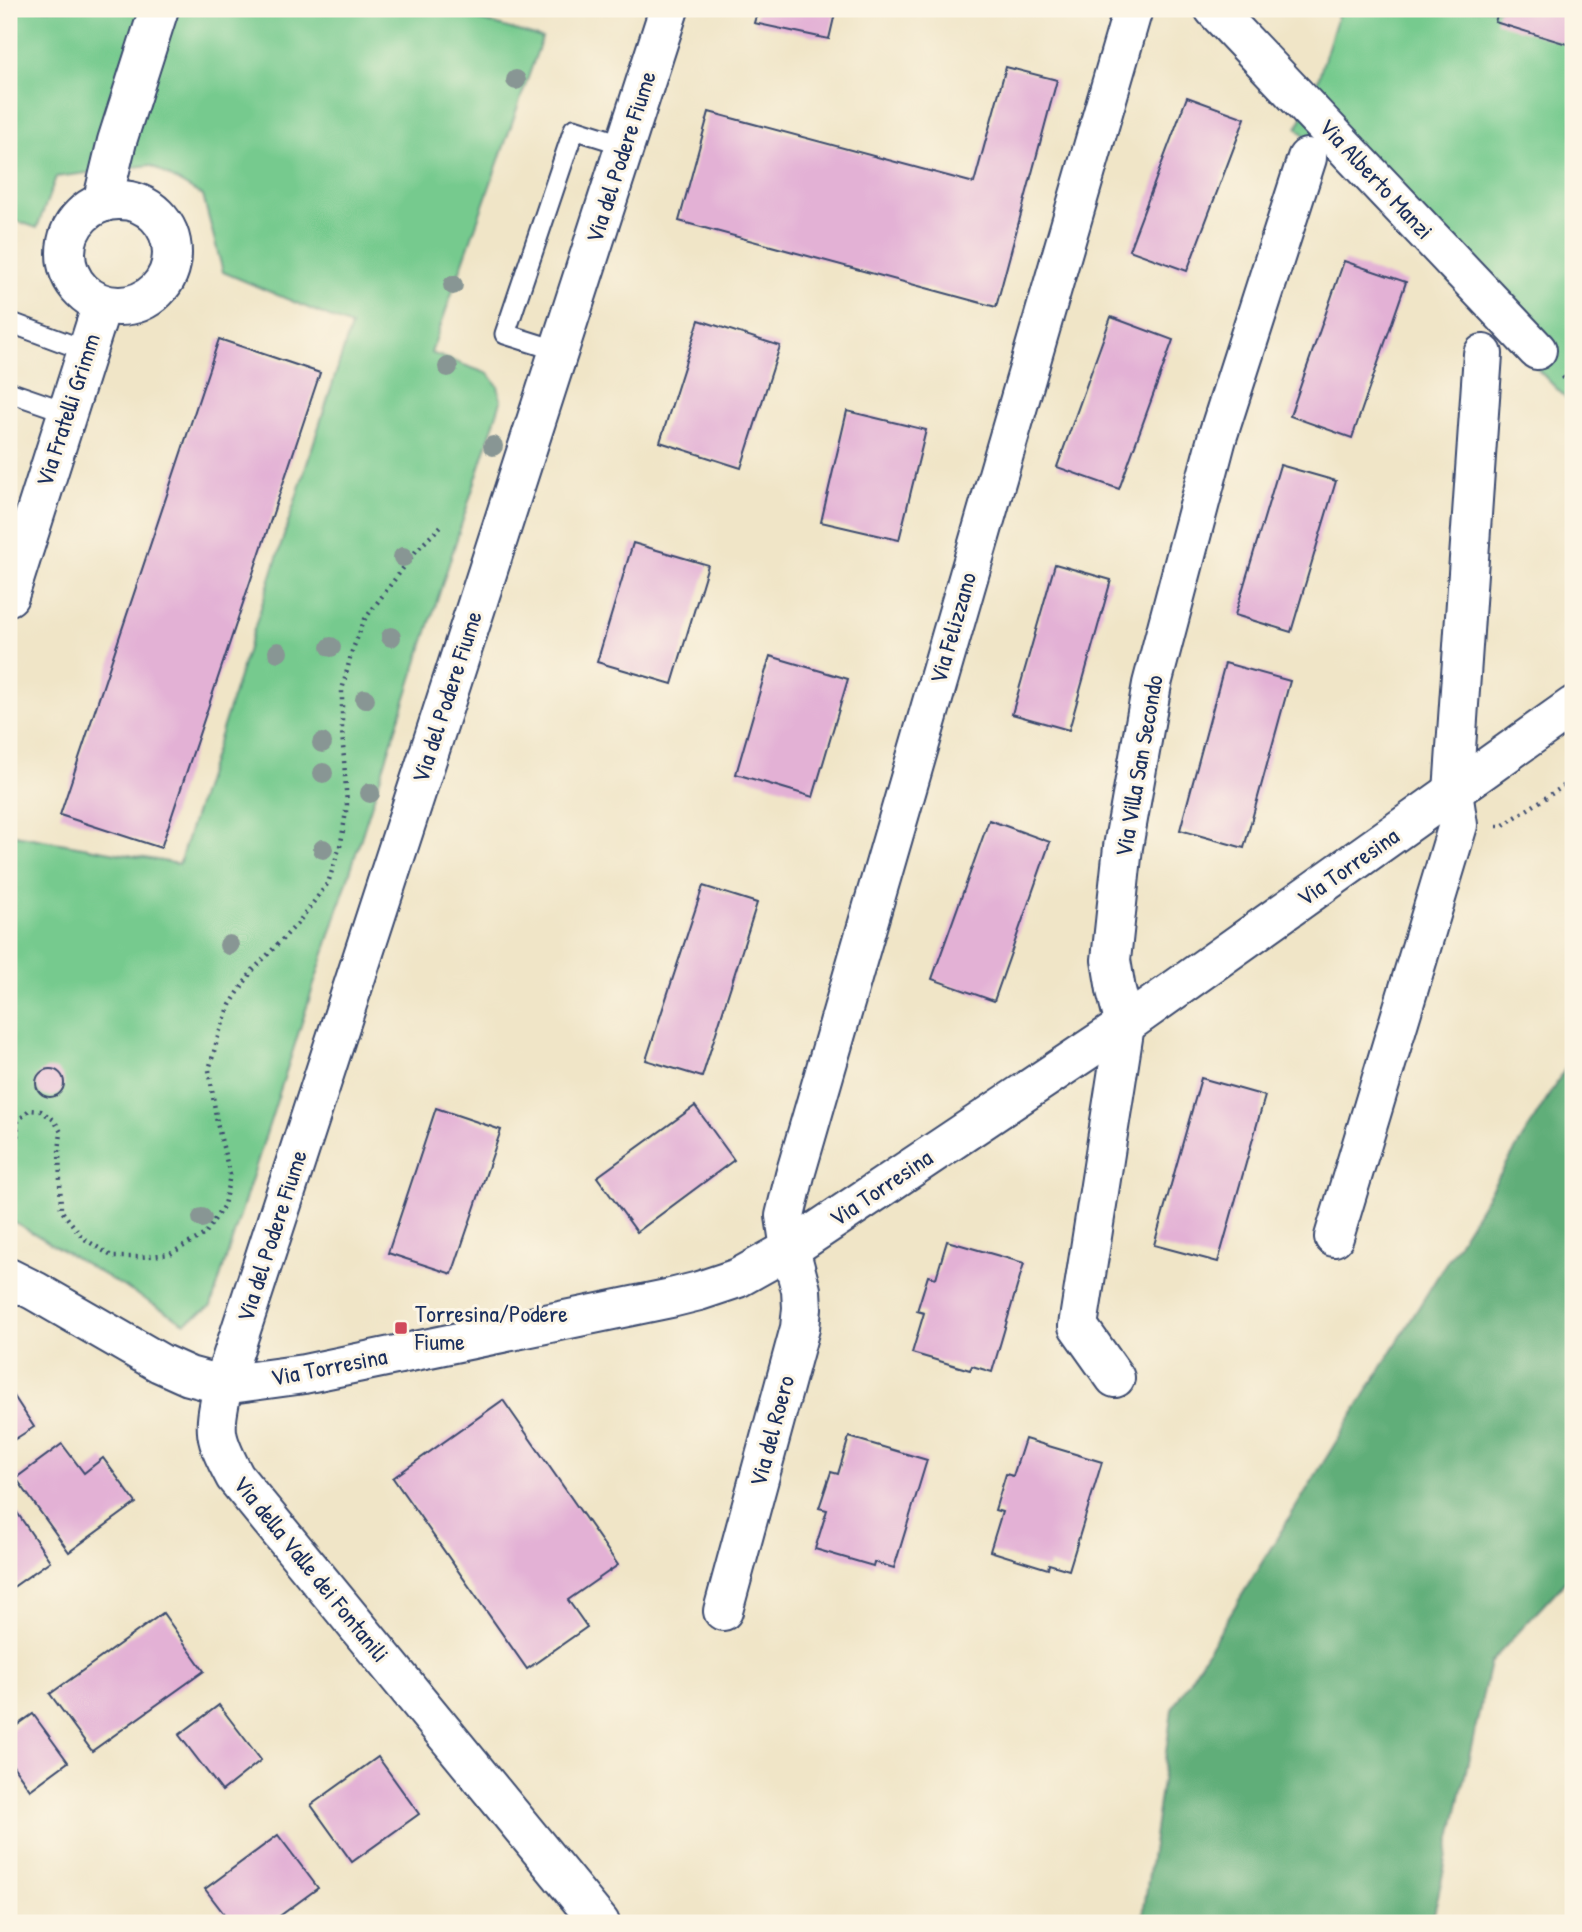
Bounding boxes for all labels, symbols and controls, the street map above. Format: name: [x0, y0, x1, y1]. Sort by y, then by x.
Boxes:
street label: Via del Podere Fiume: [577, 66, 663, 247]
street label: Via Alberto Manzi: [1312, 111, 1441, 246]
street label: Via Fratelli Grimm: [27, 329, 107, 490]
street label: Via Felizzano: [921, 568, 983, 687]
street label: Via del Podere Fiume: [403, 606, 489, 787]
street label: Via Villa San Secondo: [1106, 672, 1170, 859]
street label: Via Torresina: [1290, 819, 1405, 913]
street label: Via Torresina: [823, 1141, 938, 1233]
street label: Via del Podere Fiume: [228, 1145, 314, 1326]
place label: Torresina/Podere Fiume: [414, 1297, 568, 1357]
marker: Torresina/Podere Fiume: [393, 1320, 409, 1336]
street label: Via Torresina: [268, 1339, 390, 1393]
street label: Via del Roero: [741, 1371, 801, 1490]
street label: Via della Valle dei Fontanili: [227, 1468, 397, 1668]

